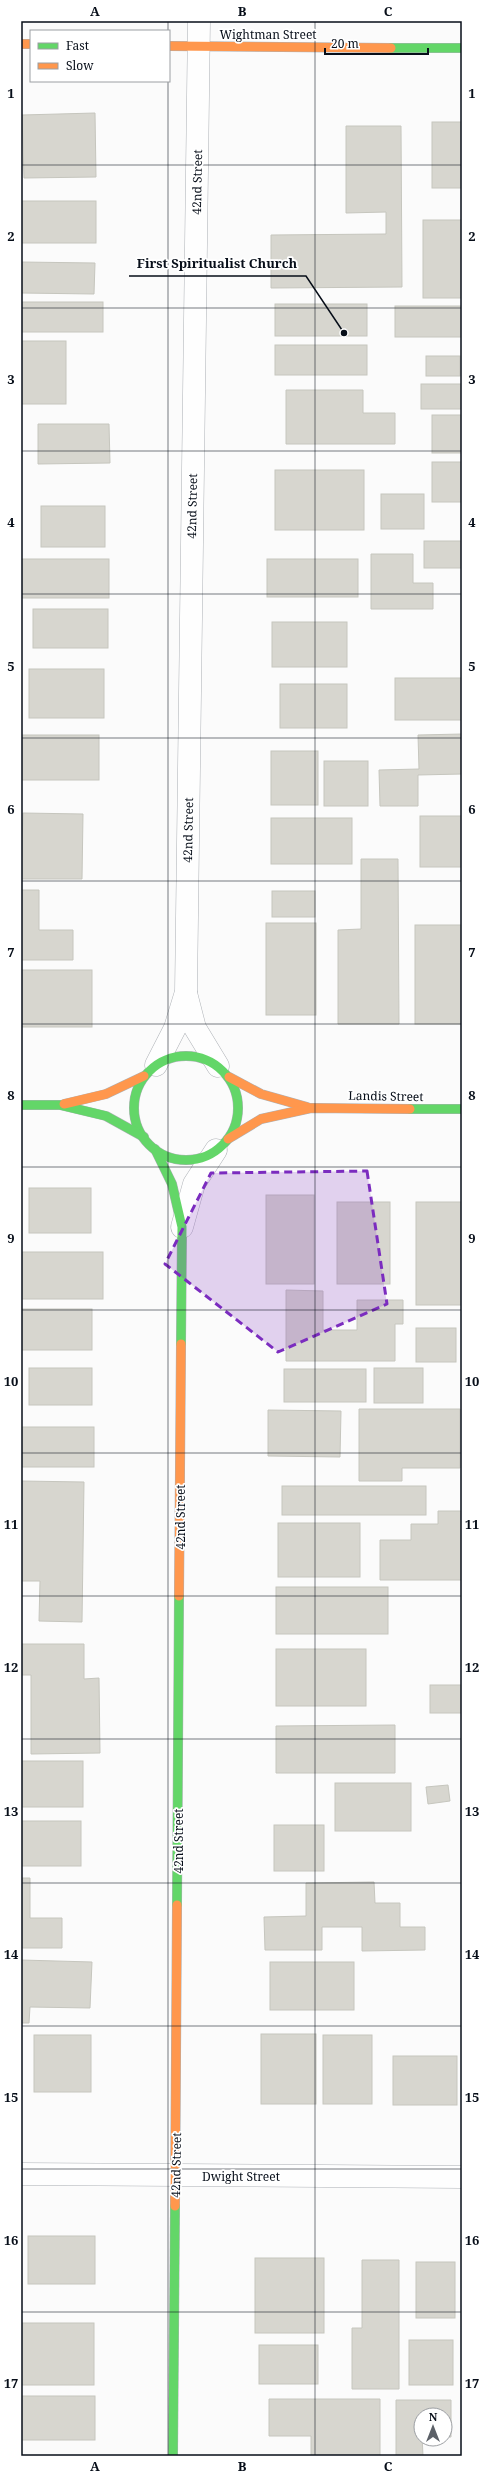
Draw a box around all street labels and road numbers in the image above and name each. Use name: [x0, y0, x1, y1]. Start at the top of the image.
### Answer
street label: Wightman Street: [219, 26, 317, 43]
street label: 42nd Street: [188, 149, 206, 215]
street label: 42nd Street: [183, 473, 201, 539]
street label: 42nd Street: [179, 797, 197, 863]
street label: Landis Street: [348, 1087, 424, 1105]
street label: 42nd Street: [172, 1484, 189, 1550]
street label: 42nd Street: [170, 1808, 187, 1874]
street label: 42nd Street: [167, 2132, 185, 2198]
street label: Dwight Street: [202, 2168, 280, 2185]

